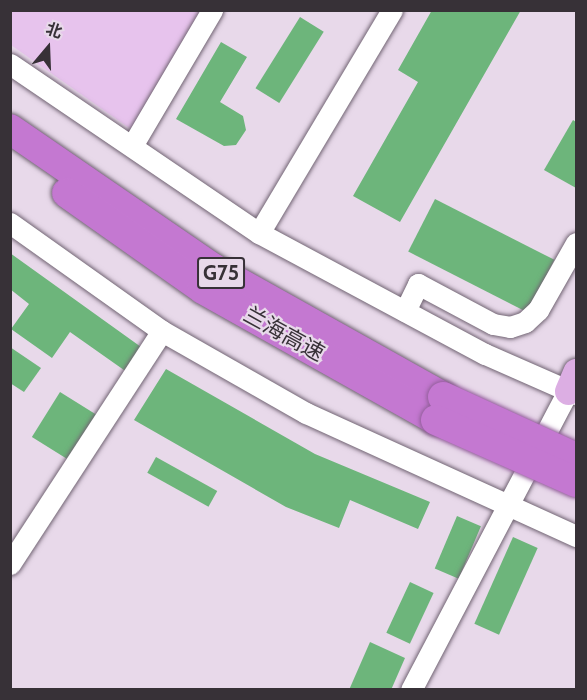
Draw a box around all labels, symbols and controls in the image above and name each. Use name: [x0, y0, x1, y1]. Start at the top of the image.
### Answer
north arrow: [18, 18, 78, 78]
text: 北: [43, 19, 65, 42]
road number: G75: [197, 255, 245, 291]
street label: 兰海高速: [239, 301, 329, 367]

